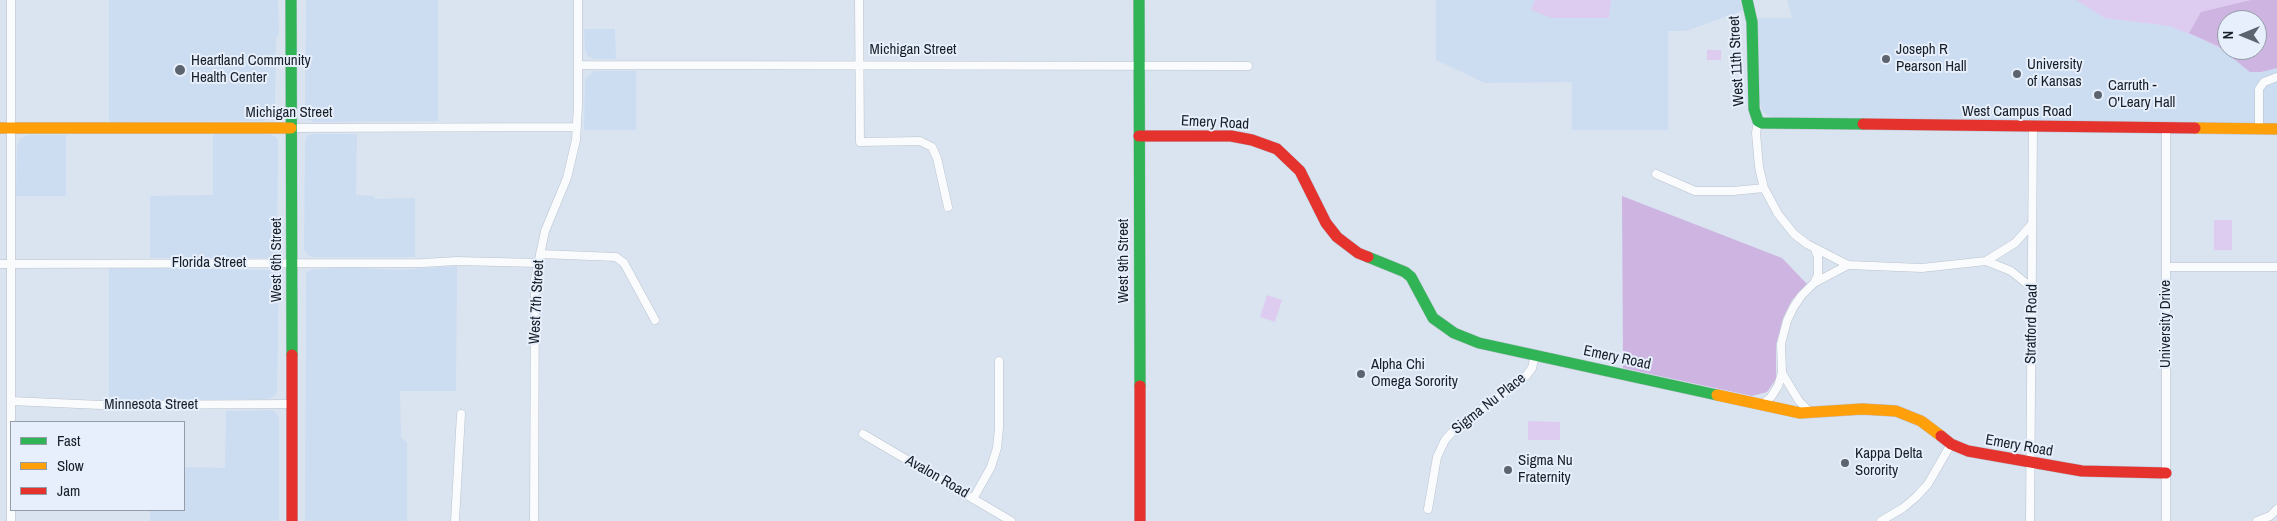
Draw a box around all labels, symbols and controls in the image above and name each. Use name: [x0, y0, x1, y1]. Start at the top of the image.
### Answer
north arrow: [2217, 10, 2267, 60]
street label: West 11th Street: [1726, 15, 1748, 107]
text: N: [2219, 31, 2237, 39]
street label: Michigan Street: [870, 41, 956, 59]
place label: Joseph R Pearson Hall: [1896, 41, 1966, 76]
place label: Heartland Community Health Center: [191, 52, 311, 87]
marker: Joseph R Pearson Hall: [1880, 53, 1892, 65]
place label: University of Kansas: [2027, 56, 2082, 91]
marker: Heartland Community Health Center: [173, 63, 187, 77]
marker: University of Kansas: [2011, 68, 2023, 80]
place label: Carruth - O'Leary Hall: [2108, 77, 2175, 112]
marker: Carruth - O'Leary Hall: [2092, 89, 2104, 101]
street label: West Campus Road: [1962, 103, 2072, 121]
street label: Michigan Street: [246, 104, 332, 122]
street label: Emery Road: [1180, 112, 1250, 134]
street label: West 6th Street: [268, 218, 286, 302]
street label: West 9th Street: [1115, 219, 1133, 303]
street label: Florida Street: [172, 254, 246, 272]
street label: West 7th Street: [526, 259, 548, 345]
street label: University Drive: [2157, 280, 2175, 368]
street label: Stratford Road: [2022, 284, 2042, 364]
street label: Emery Road: [1582, 342, 1652, 374]
place label: Alpha Chi Omega Sorority: [1371, 356, 1458, 391]
marker: Alpha Chi Omega Sorority: [1355, 368, 1367, 380]
street label: Sigma Nu Place: [1448, 370, 1530, 438]
street label: Minnesota Street: [104, 396, 198, 414]
legend: [10, 421, 185, 511]
text: Fast: [57, 430, 80, 451]
street label: Emery Road: [1984, 431, 2054, 461]
place label: Kappa Delta Sorority: [1855, 445, 1923, 480]
street label: Avalon Road: [902, 452, 972, 502]
place label: Sigma Nu Fraternity: [1518, 452, 1573, 487]
text: Slow: [57, 455, 84, 476]
marker: Kappa Delta Sorority: [1839, 457, 1851, 469]
marker: Sigma Nu Fraternity: [1502, 464, 1514, 476]
text: Jam: [57, 480, 80, 501]

